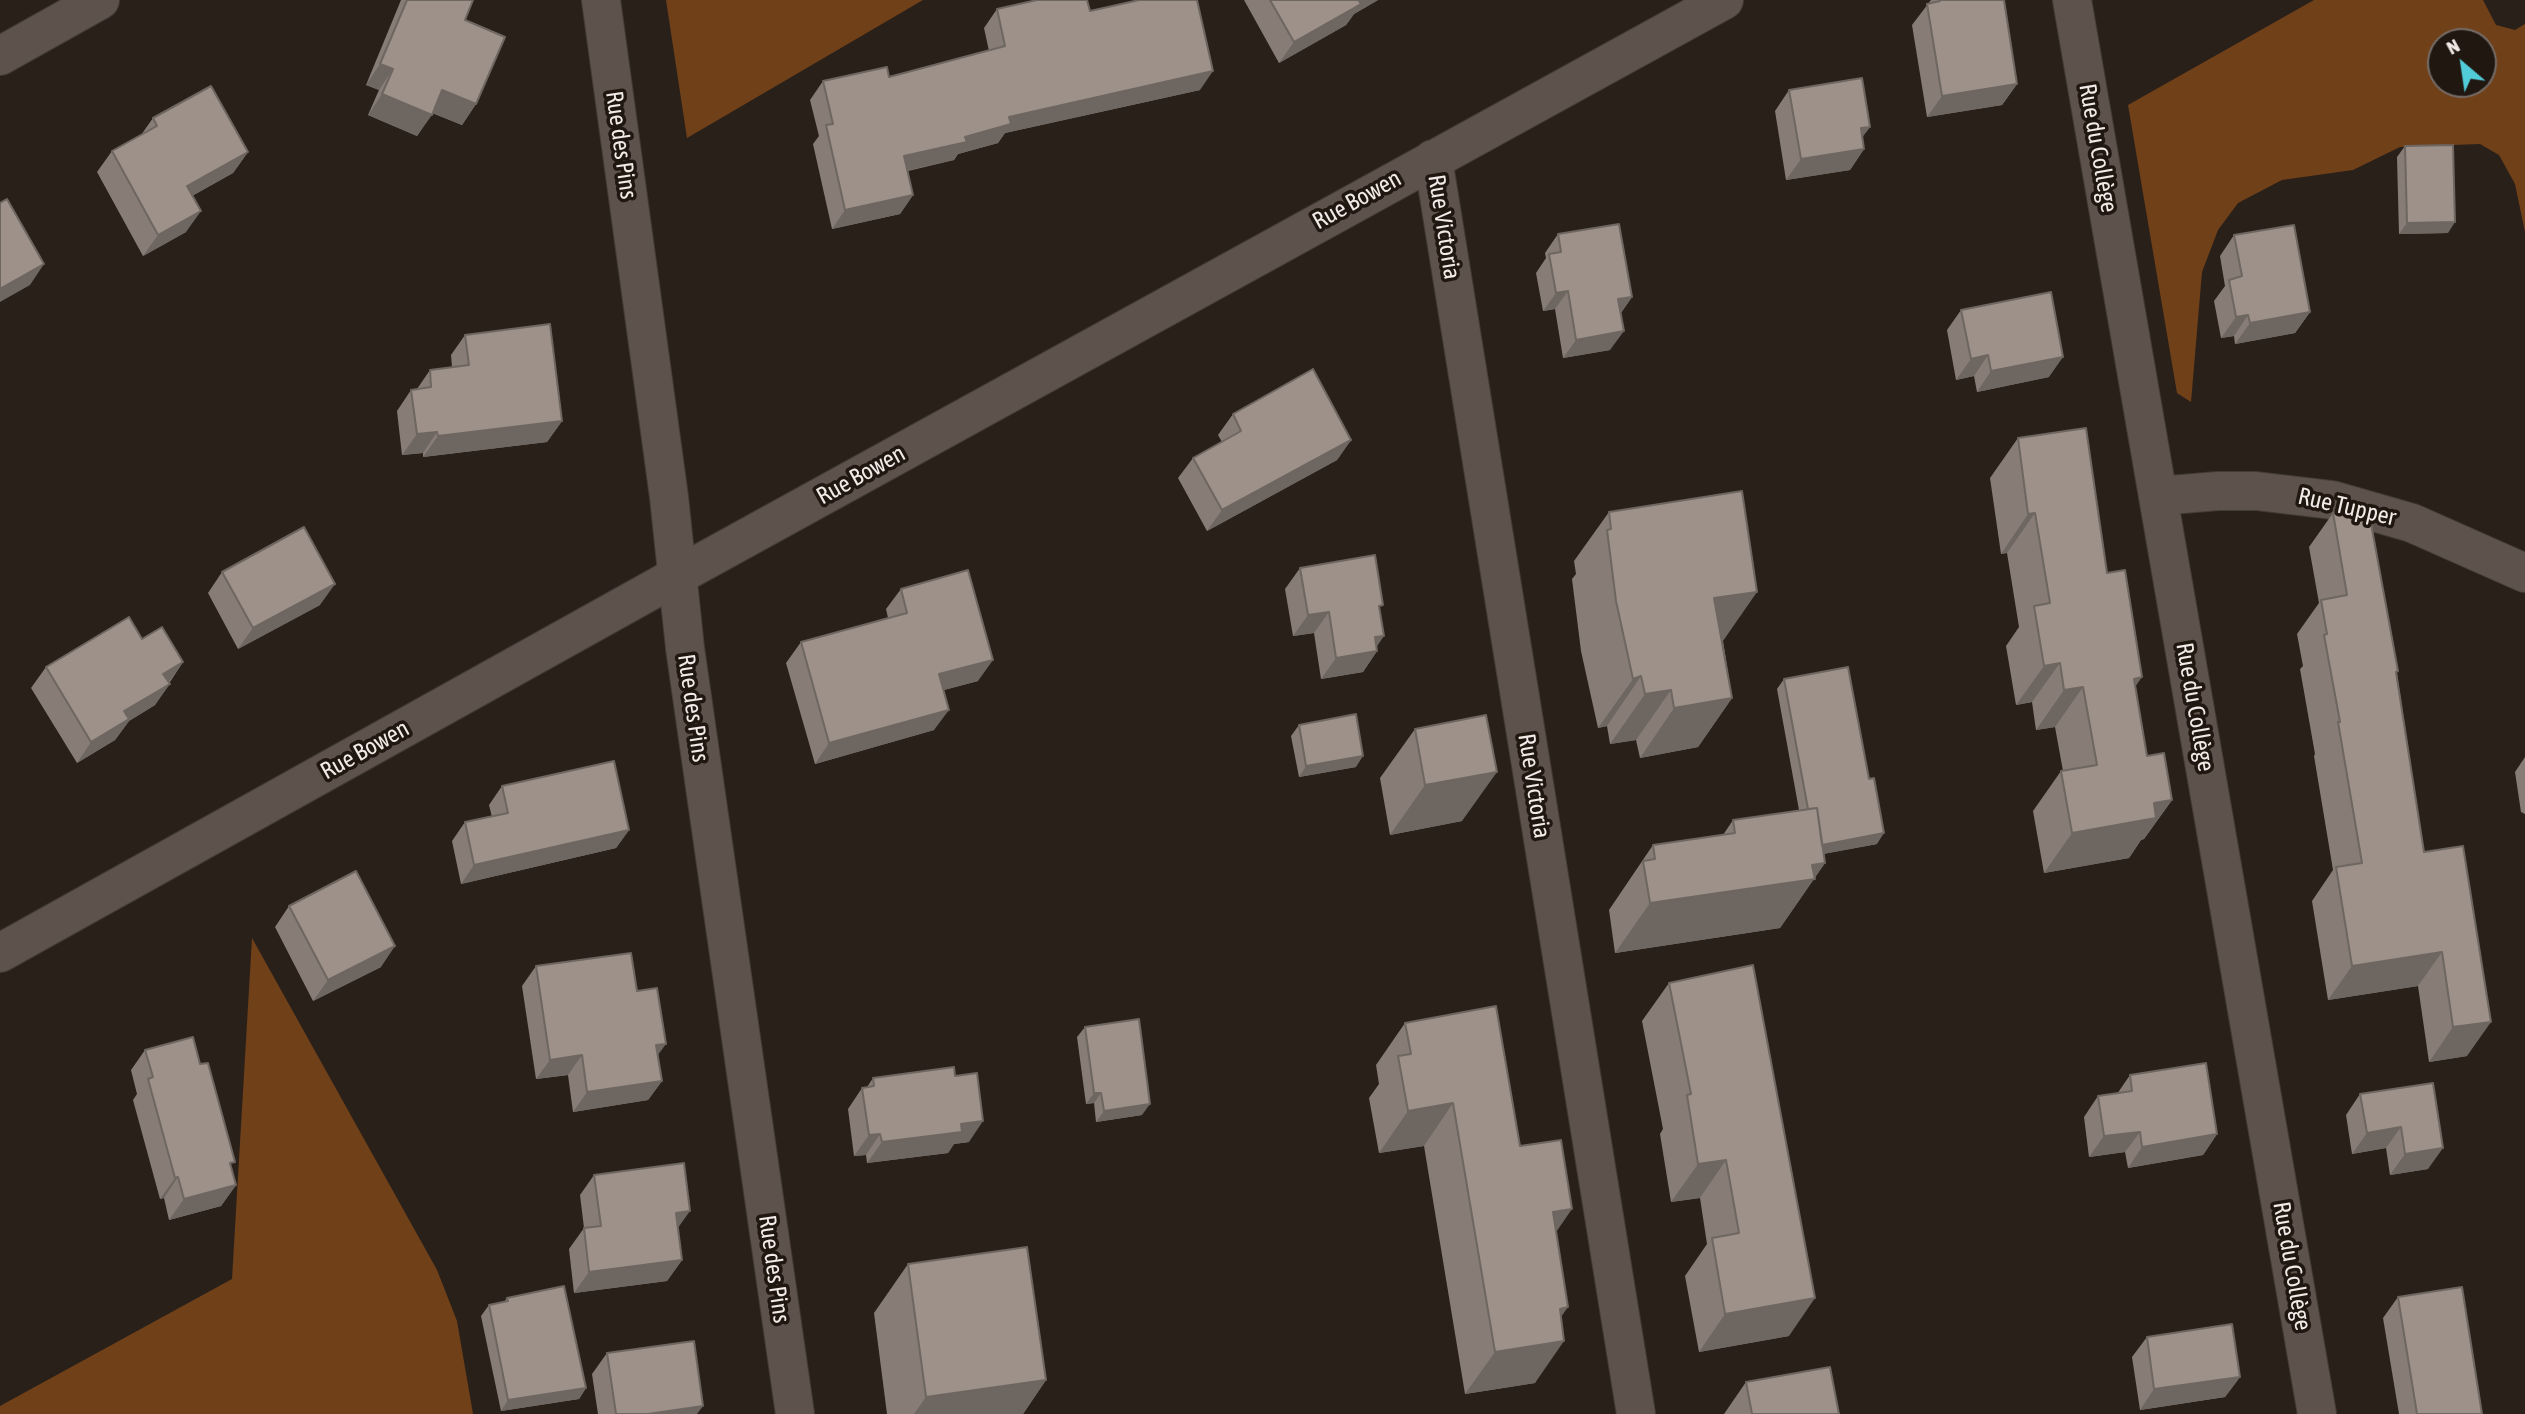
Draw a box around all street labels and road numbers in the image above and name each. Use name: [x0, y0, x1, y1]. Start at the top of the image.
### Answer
street label: Rue du Collège: [2073, 81, 2123, 215]
street label: Rue des Pins: [599, 89, 643, 201]
street label: Rue Bowen: [1308, 164, 1406, 236]
street label: Rue Victoria: [1422, 173, 1466, 281]
street label: Rue Bowen: [812, 439, 910, 511]
street label: Rue Tupper: [2295, 482, 2399, 532]
street label: Rue du Collège: [2170, 640, 2220, 774]
street label: Rue des Pins: [671, 652, 715, 764]
street label: Rue Bowen: [316, 714, 414, 786]
street label: Rue Victoria: [1512, 732, 1556, 840]
street label: Rue du Collège: [2267, 1199, 2317, 1333]
street label: Rue des Pins: [752, 1213, 796, 1325]

